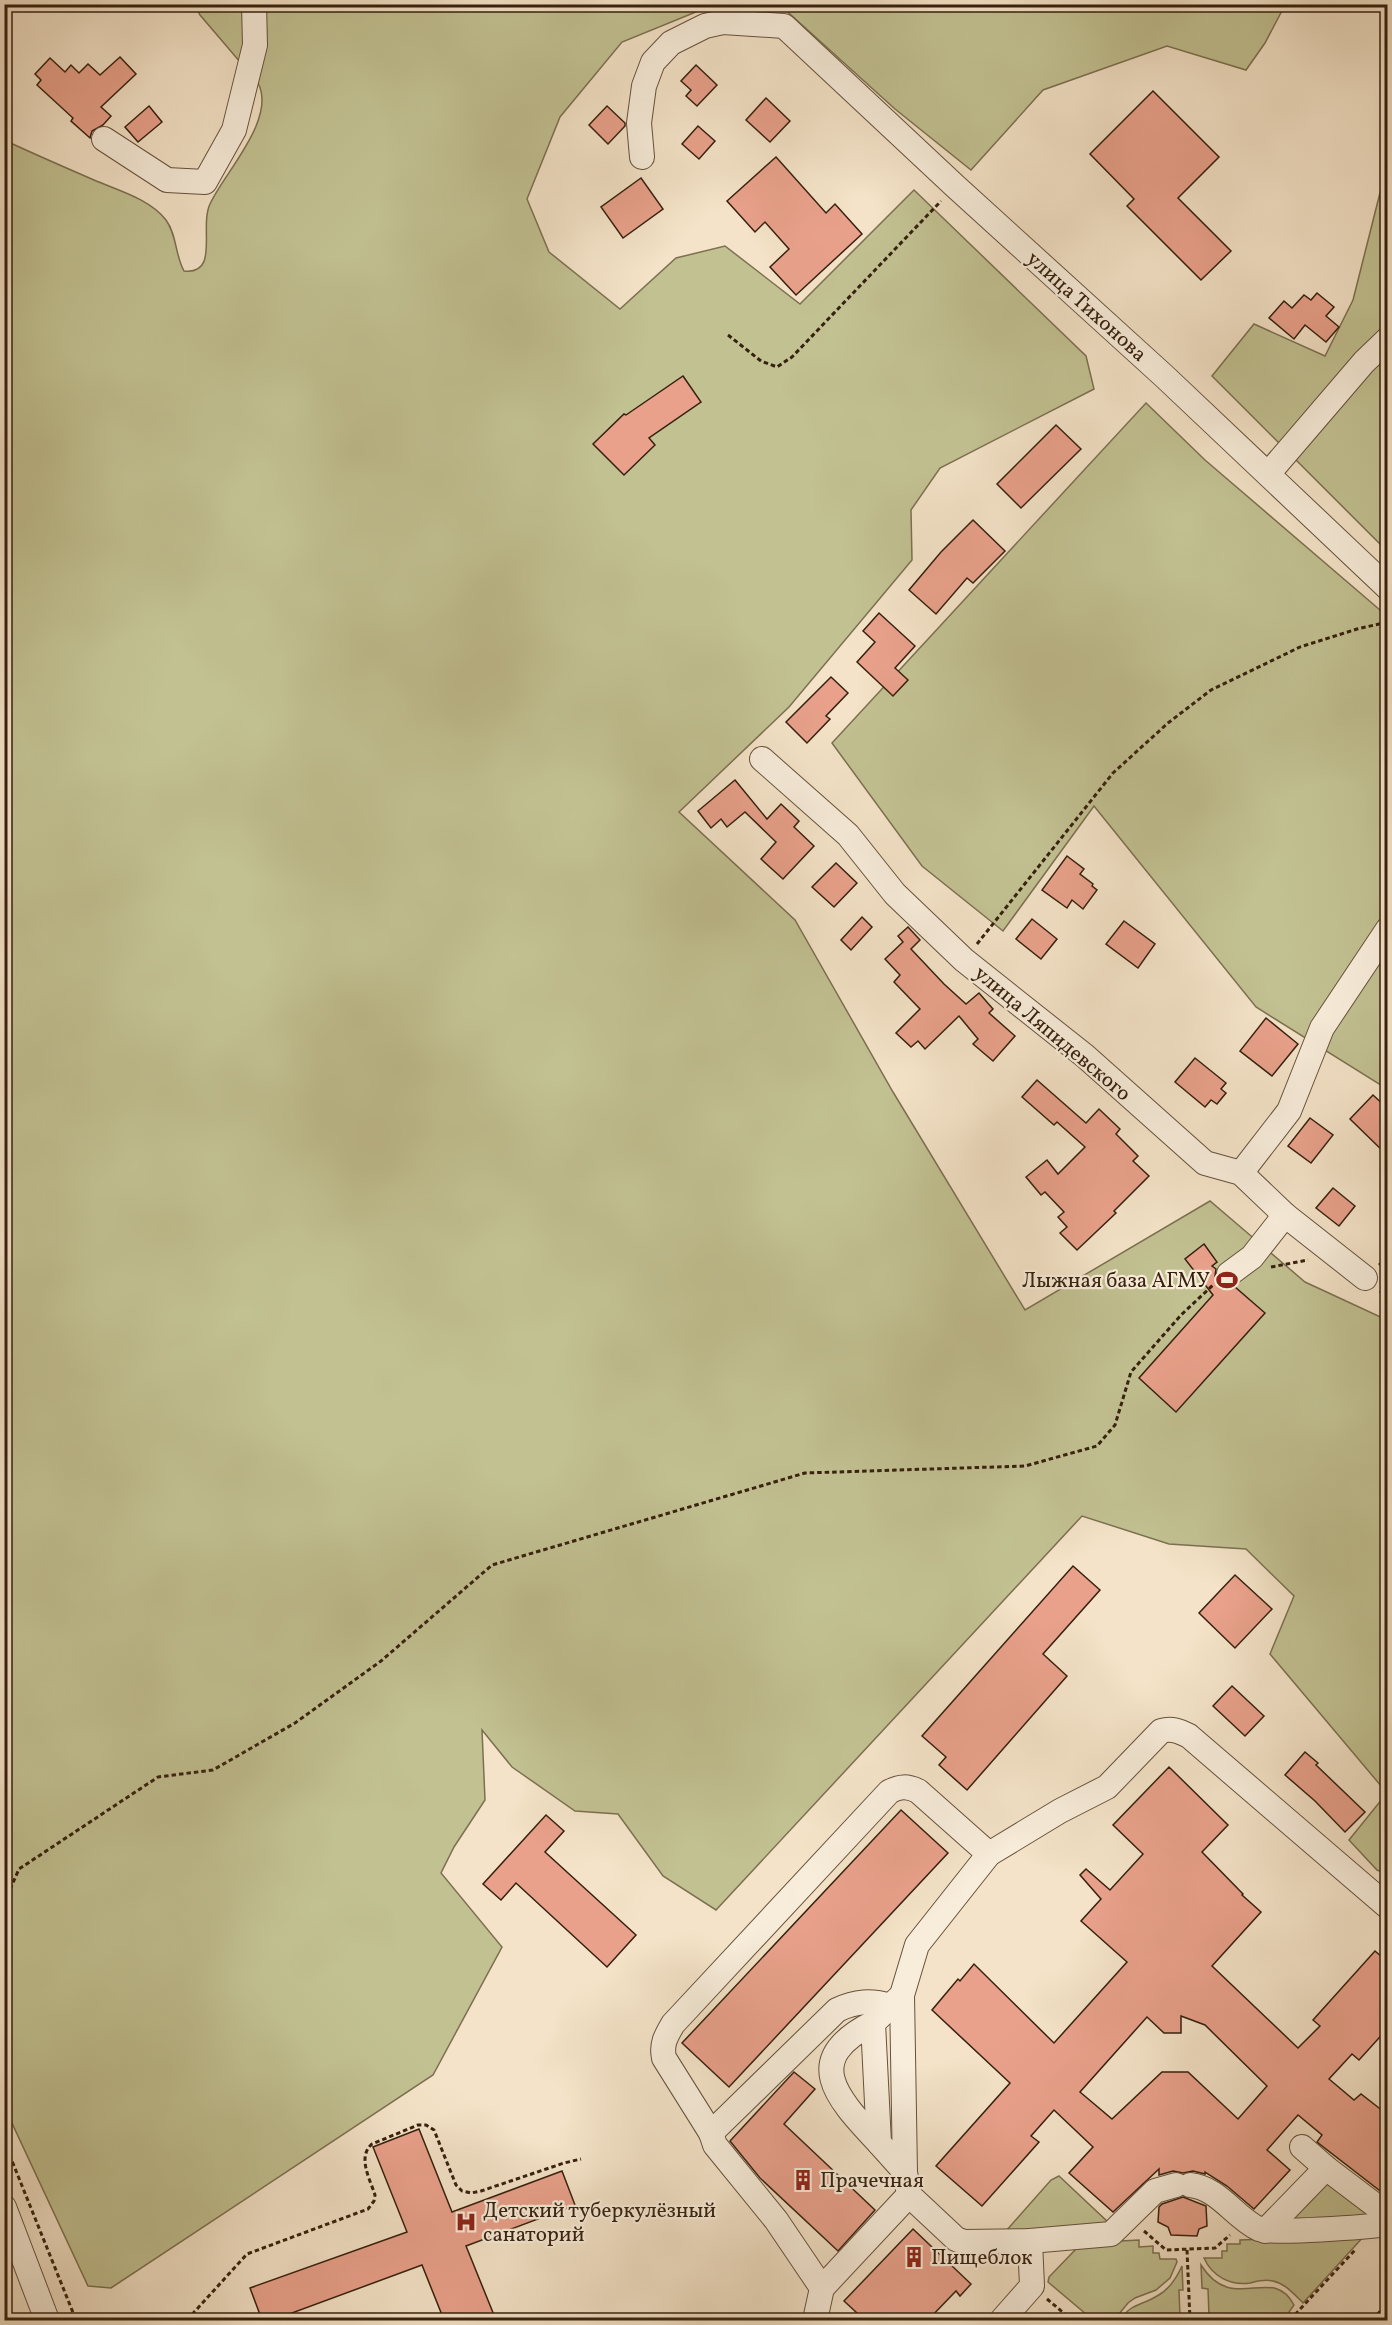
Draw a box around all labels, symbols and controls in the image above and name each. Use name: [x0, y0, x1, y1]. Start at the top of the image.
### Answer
street label: улица Тихонова: [1019, 245, 1153, 369]
street label: улица Ляпидевского: [967, 960, 1137, 1109]
place label: Лыжная база АГМУ: [1022, 1267, 1210, 1296]
sports icon: Лыжная база АГМУ: [1215, 1268, 1239, 1292]
place label: Прачечная: [820, 2167, 924, 2196]
building icon: Прачечная: [791, 2168, 815, 2192]
place label: Детский туберкулёзный санаторий: [483, 2197, 716, 2250]
hospital icon: Детский туберкулёзный санаторий: [454, 2210, 478, 2234]
place label: Пищеблок: [931, 2244, 1033, 2273]
building icon: Пищеблок: [902, 2245, 926, 2269]

